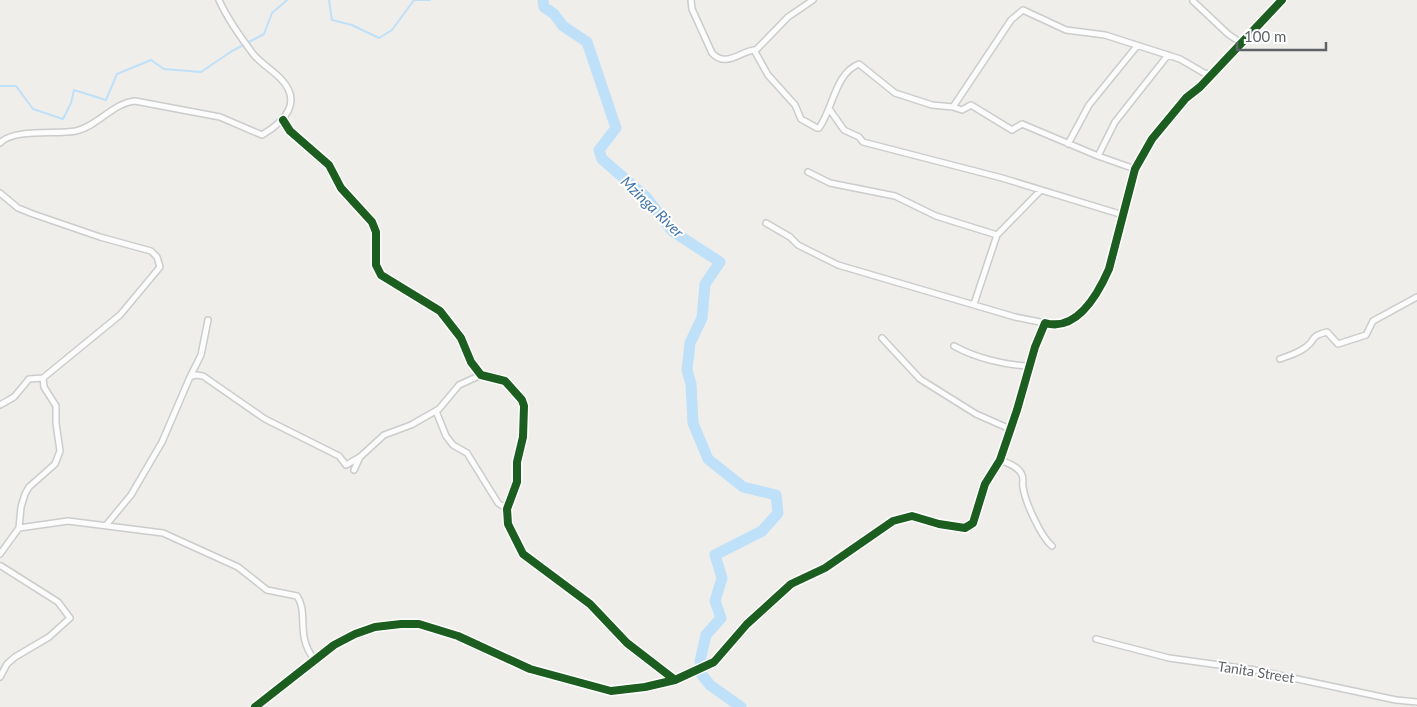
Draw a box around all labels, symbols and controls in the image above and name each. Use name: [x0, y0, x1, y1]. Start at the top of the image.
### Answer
scale bar: [1237, 20, 1326, 52]
text: 100 m: [1244, 27, 1286, 45]
water label: Mzinga River: [618, 172, 688, 241]
street label: Tanita Street: [1217, 657, 1296, 686]

